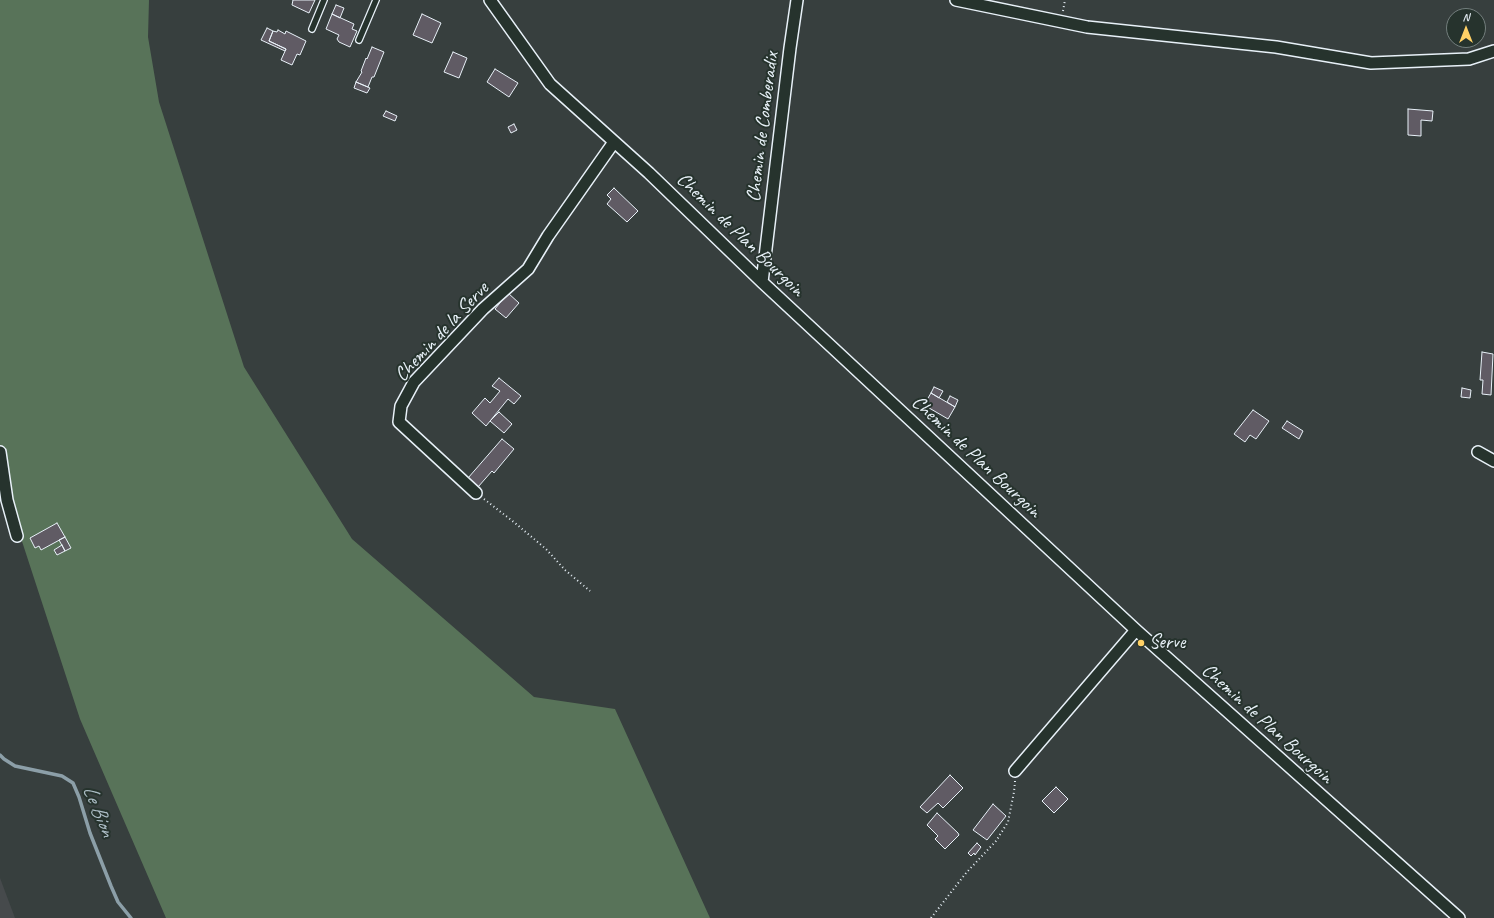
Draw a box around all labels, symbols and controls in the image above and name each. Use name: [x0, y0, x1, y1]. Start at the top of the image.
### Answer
north arrow: [1446, 8, 1486, 48]
text: N: [1463, 10, 1469, 24]
street label: Chemin de Comberadix: [742, 51, 784, 203]
street label: Chemin de Plan Bourgoin: [671, 168, 809, 302]
street label: Chemin de la Serve: [390, 277, 494, 387]
street label: Chemin de Plan Bourgoin: [906, 391, 1046, 523]
place label: Serve: [1149, 631, 1185, 655]
marker: Serve: [1136, 638, 1146, 648]
street label: Chemin de Plan Bourgoin: [1196, 659, 1338, 789]
water label: Le Bion: [76, 782, 120, 840]

